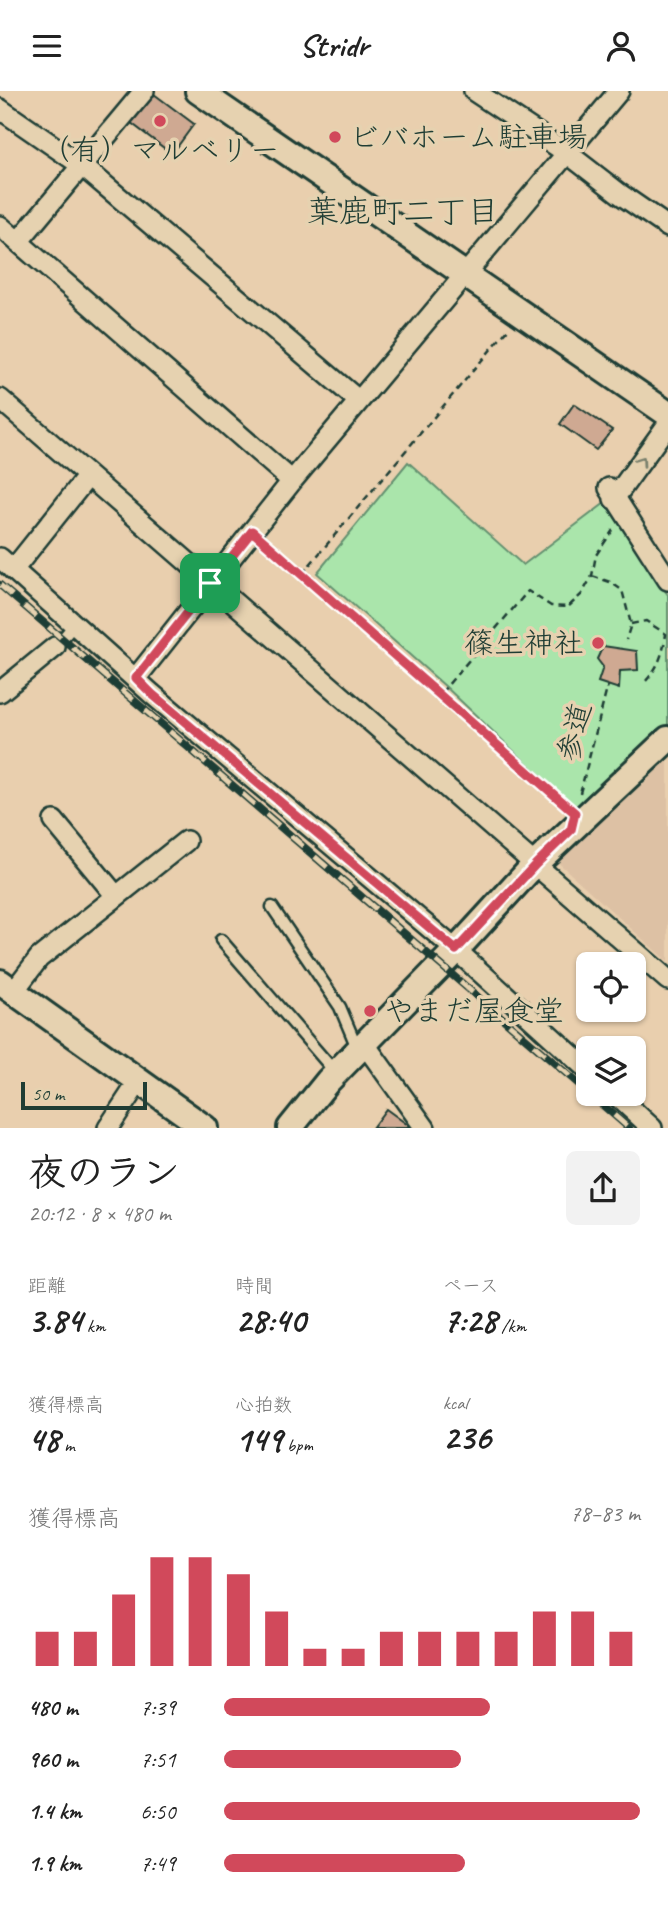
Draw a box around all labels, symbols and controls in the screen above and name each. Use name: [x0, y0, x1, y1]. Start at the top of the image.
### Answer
text: Stridr: [299, 25, 369, 66]
icon: menu: [28, 27, 66, 65]
icon: person: [602, 27, 640, 65]
marker: （有）マルベリー: [152, 113, 168, 129]
place label: ビバホーム駐車場: [349, 118, 588, 156]
marker: ビバホーム駐車場: [327, 129, 343, 145]
place label: （有）マルベリー: [40, 131, 280, 169]
district label: 葉鹿町二丁目: [307, 191, 499, 232]
one-way arrow: [633, 456, 645, 469]
pin: [180, 553, 240, 613]
icon: arrive: [191, 564, 229, 602]
place label: 篠生神社: [464, 624, 584, 662]
marker: 篠生神社: [590, 635, 606, 651]
street label: 参道: [548, 698, 600, 766]
map controls: [576, 952, 646, 1106]
button: locate: [576, 952, 646, 1022]
place label: やまだ屋食堂: [384, 992, 564, 1030]
marker: やまだ屋食堂: [362, 1003, 378, 1019]
button: layers: [576, 1036, 646, 1106]
scale bar: [21, 1079, 147, 1111]
text: 50 m: [32, 1082, 64, 1106]
text: 夜のラン: [28, 1149, 180, 1196]
button: share: [566, 1151, 640, 1225]
text: 20:12 · 8 × 480 m: [28, 1199, 171, 1228]
text: 距離: [28, 1274, 66, 1298]
text: 時間: [235, 1274, 273, 1298]
text: ペース: [443, 1274, 499, 1298]
text: 3.84: [28, 1298, 82, 1343]
text: 28:40: [235, 1298, 305, 1343]
text: 7:28: [443, 1298, 497, 1343]
text: km: [82, 1314, 105, 1338]
text: /km: [497, 1314, 526, 1338]
text: kcal: [443, 1391, 468, 1415]
text: 獲得標高: [28, 1393, 104, 1417]
text: 心拍数: [235, 1393, 292, 1417]
text: 236: [443, 1415, 491, 1460]
text: 48: [28, 1417, 60, 1462]
text: 149: [235, 1417, 282, 1462]
text: m: [60, 1433, 75, 1457]
text: bpm: [282, 1433, 313, 1457]
text: 78–83 m: [570, 1499, 640, 1528]
text: 獲得標高: [28, 1504, 120, 1533]
text: 480 m: [28, 1693, 78, 1722]
text: 7:39: [140, 1693, 176, 1722]
text: 960 m: [28, 1745, 78, 1774]
text: 7:51: [140, 1745, 176, 1774]
text: 1.4 km: [28, 1797, 82, 1826]
text: 6:50: [140, 1797, 176, 1826]
text: 1.9 km: [28, 1849, 81, 1878]
text: 7:49: [140, 1849, 176, 1878]

